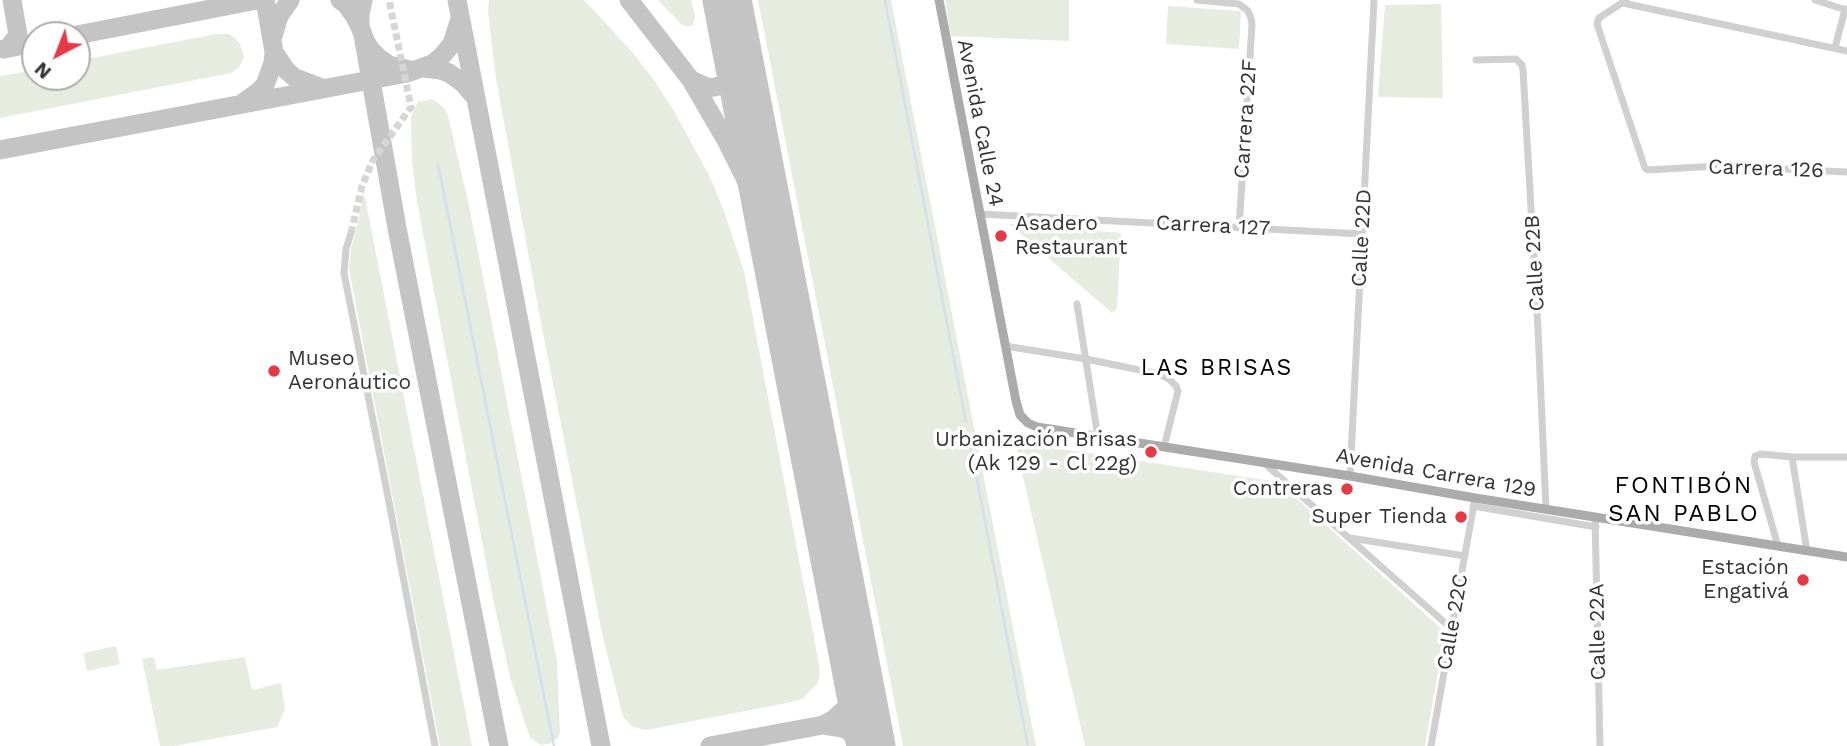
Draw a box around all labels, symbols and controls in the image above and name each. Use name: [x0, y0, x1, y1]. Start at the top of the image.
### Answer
north arrow: [21, 21, 91, 91]
street label: Avenida Calle 24: [951, 37, 1009, 209]
text: N: [30, 57, 56, 84]
street label: Carrera 22F: [1229, 58, 1263, 180]
street label: Carrera 126: [1708, 154, 1824, 184]
street label: Calle 22D: [1347, 188, 1377, 288]
street label: Carrera 127: [1155, 210, 1271, 242]
place label: Asadero Restaurant: [1015, 211, 1127, 261]
street label: Calle 22B: [1520, 214, 1550, 312]
marker: Asadero Restaurant: [993, 228, 1009, 244]
place label: Museo Aeronáutico: [288, 346, 411, 396]
district label: LAS BRISAS: [1142, 354, 1292, 382]
marker: Museo Aeronáutico: [266, 363, 282, 379]
place label: Urbanización Brisas (Ak 129 - Cl 22g): [935, 427, 1137, 477]
street label: Avenida Carrera 129: [1334, 443, 1538, 503]
marker: Urbanización Brisas (Ak 129 - Cl 22g): [1143, 444, 1159, 460]
district label: FONTIBÓN SAN PABLO: [1609, 472, 1759, 528]
place label: Contreras: [1233, 476, 1333, 502]
marker: Contreras: [1339, 481, 1355, 497]
place label: Super Tienda: [1312, 504, 1447, 530]
marker: Super Tienda: [1453, 509, 1469, 525]
place label: Estación Engativá: [1701, 555, 1789, 605]
street label: Calle 22C: [1432, 572, 1474, 672]
marker: Estación Engativá: [1795, 572, 1811, 588]
street label: Calle 22A: [1585, 583, 1611, 681]

